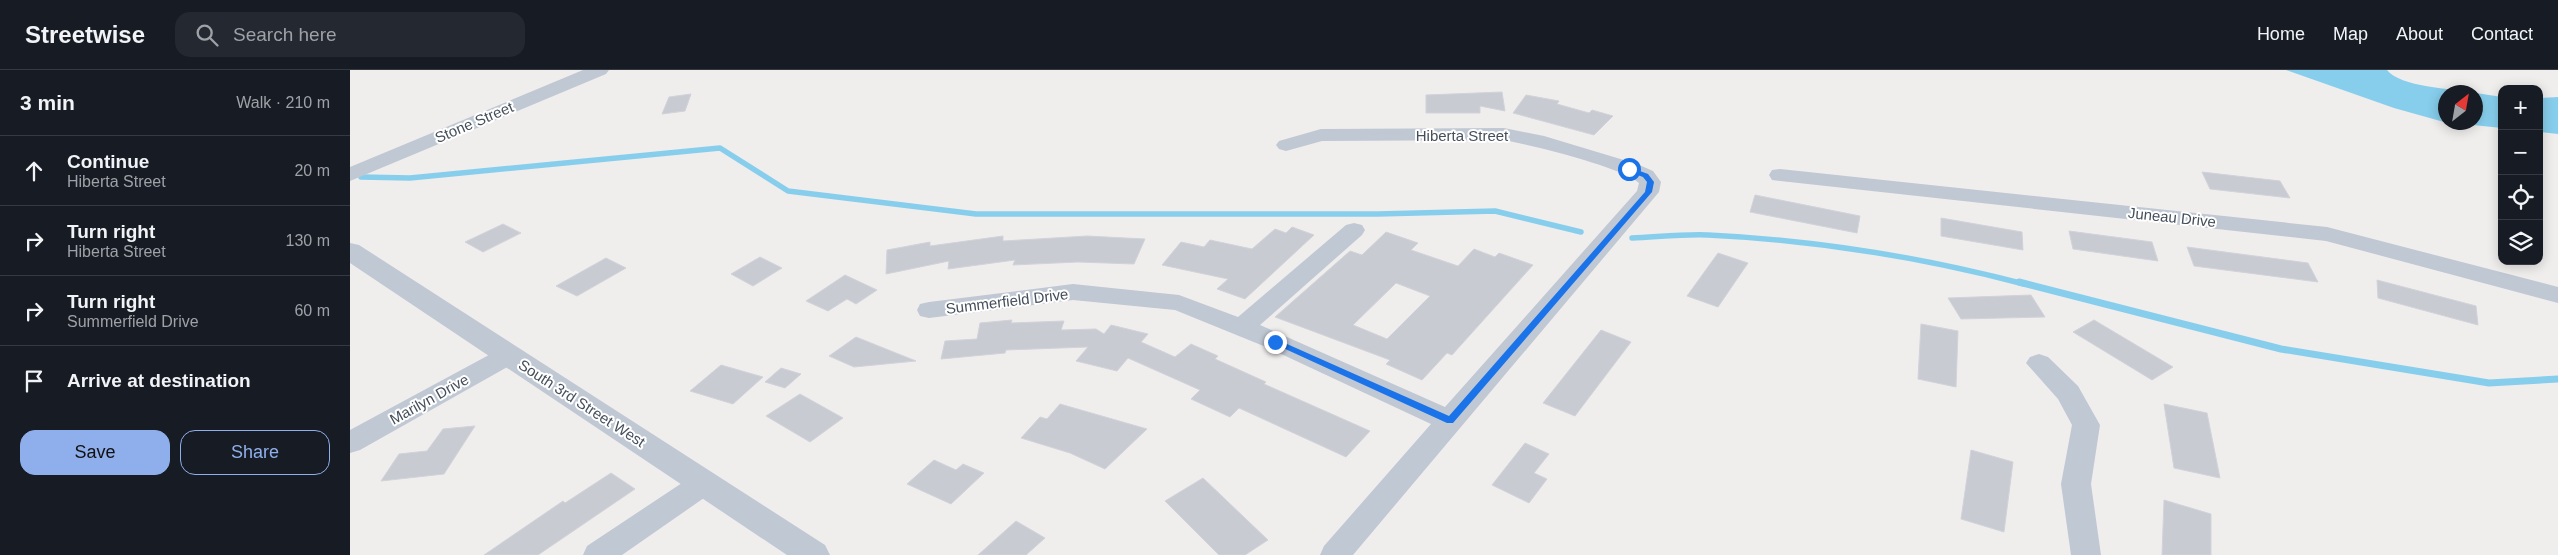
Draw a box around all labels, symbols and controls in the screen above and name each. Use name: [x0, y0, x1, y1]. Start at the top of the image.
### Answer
search box: [175, 12, 525, 57]
text: Streetwise: [25, 21, 145, 48]
icon: search: [193, 21, 221, 49]
text: Search here: [233, 24, 337, 45]
text: Home: [2257, 24, 2305, 44]
text: Map: [2333, 24, 2368, 44]
text: About: [2396, 24, 2443, 44]
text: Contact: [2471, 24, 2533, 44]
north arrow: [2438, 85, 2483, 130]
map controls: [2498, 85, 2543, 265]
button: +: [2498, 85, 2543, 130]
text: 3 min: [20, 91, 75, 114]
text: Walk · 210 m: [236, 94, 330, 111]
street label: Stone Street: [432, 98, 516, 146]
street label: Hiberta Street: [1416, 127, 1509, 144]
button: −: [2498, 130, 2543, 175]
text: Continue: [67, 151, 149, 172]
icon: ahead: [20, 157, 48, 185]
route start: [1618, 158, 1641, 181]
text: 20 m: [294, 162, 330, 179]
text: Hiberta Street: [67, 173, 166, 190]
button: locate: [2498, 175, 2543, 220]
street label: Juneau Drive: [2127, 204, 2217, 230]
button: layers: [2498, 220, 2543, 265]
text: Turn right: [67, 221, 155, 242]
icon: right: [20, 227, 48, 255]
text: 130 m: [286, 232, 330, 249]
text: Hiberta Street: [67, 243, 166, 260]
street label: Summerfield Drive: [945, 285, 1069, 317]
text: Turn right: [67, 291, 155, 312]
icon: right: [20, 297, 48, 325]
text: 60 m: [294, 302, 330, 319]
text: Summerfield Drive: [67, 313, 199, 330]
route end: [1264, 331, 1287, 354]
street label: South 3rd Street West: [516, 356, 649, 451]
icon: arrive: [20, 367, 48, 395]
text: Arrive at destination: [67, 370, 251, 391]
street label: Marilyn Drive: [387, 370, 471, 428]
button: Save: [20, 430, 170, 475]
button: Share: [180, 430, 330, 475]

